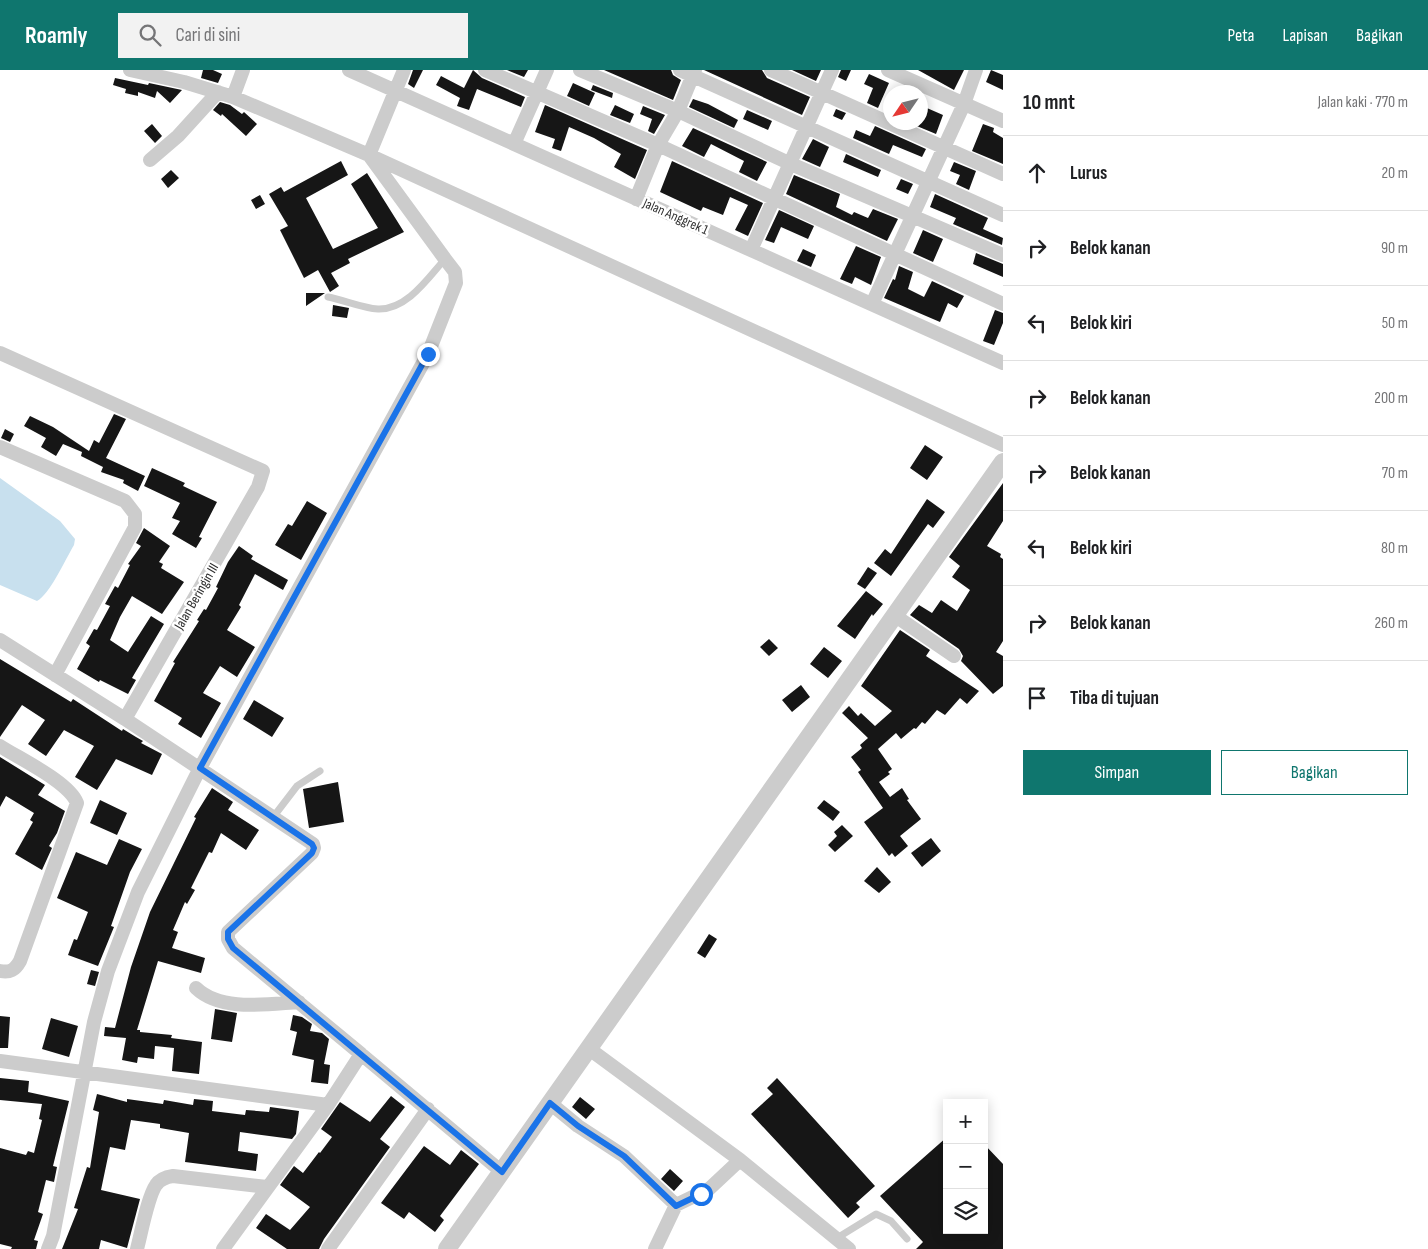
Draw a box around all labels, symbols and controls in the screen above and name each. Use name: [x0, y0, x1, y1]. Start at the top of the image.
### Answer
search box: [118, 13, 468, 58]
text: Roamly: [25, 21, 88, 50]
icon: search: [136, 21, 164, 49]
text: Cari di sini: [176, 24, 240, 47]
text: Peta: [1227, 25, 1255, 46]
text: Lapisan: [1283, 25, 1328, 46]
text: Bagikan: [1356, 25, 1403, 46]
north arrow: [883, 85, 928, 130]
text: 10 mnt: [1023, 90, 1075, 115]
text: Jalan kaki · 770 m: [1318, 93, 1408, 112]
icon: ahead: [1023, 159, 1051, 187]
text: Lurus: [1070, 162, 1107, 185]
text: 20 m: [1381, 164, 1408, 183]
street label: Jalan Anggrek 1: [640, 194, 711, 238]
icon: right: [1023, 234, 1051, 262]
text: Belok kanan: [1070, 237, 1151, 260]
text: 90 m: [1381, 239, 1408, 258]
icon: left: [1023, 309, 1051, 337]
text: Belok kiri: [1070, 312, 1132, 335]
text: 50 m: [1382, 314, 1408, 333]
route end: [417, 343, 440, 366]
icon: right: [1023, 384, 1051, 412]
text: Belok kanan: [1070, 387, 1151, 410]
text: 200 m: [1374, 389, 1408, 408]
icon: right: [1023, 459, 1051, 487]
text: Belok kanan: [1070, 462, 1151, 485]
text: 70 m: [1382, 464, 1408, 483]
icon: left: [1023, 534, 1051, 562]
text: Belok kiri: [1070, 537, 1132, 560]
text: 80 m: [1381, 539, 1408, 558]
street label: Jalan Beringin III: [170, 560, 222, 633]
icon: right: [1023, 609, 1051, 637]
text: Belok kanan: [1070, 612, 1151, 635]
text: 260 m: [1374, 614, 1408, 633]
icon: arrive: [1023, 684, 1051, 712]
text: Tiba di tujuan: [1070, 687, 1159, 710]
button: Simpan: [1023, 750, 1211, 795]
button: Bagikan: [1221, 750, 1408, 795]
map controls: [943, 1099, 988, 1234]
button: +: [943, 1099, 988, 1144]
button: −: [943, 1144, 988, 1189]
route start: [690, 1183, 713, 1206]
button: layers: [943, 1189, 988, 1234]

